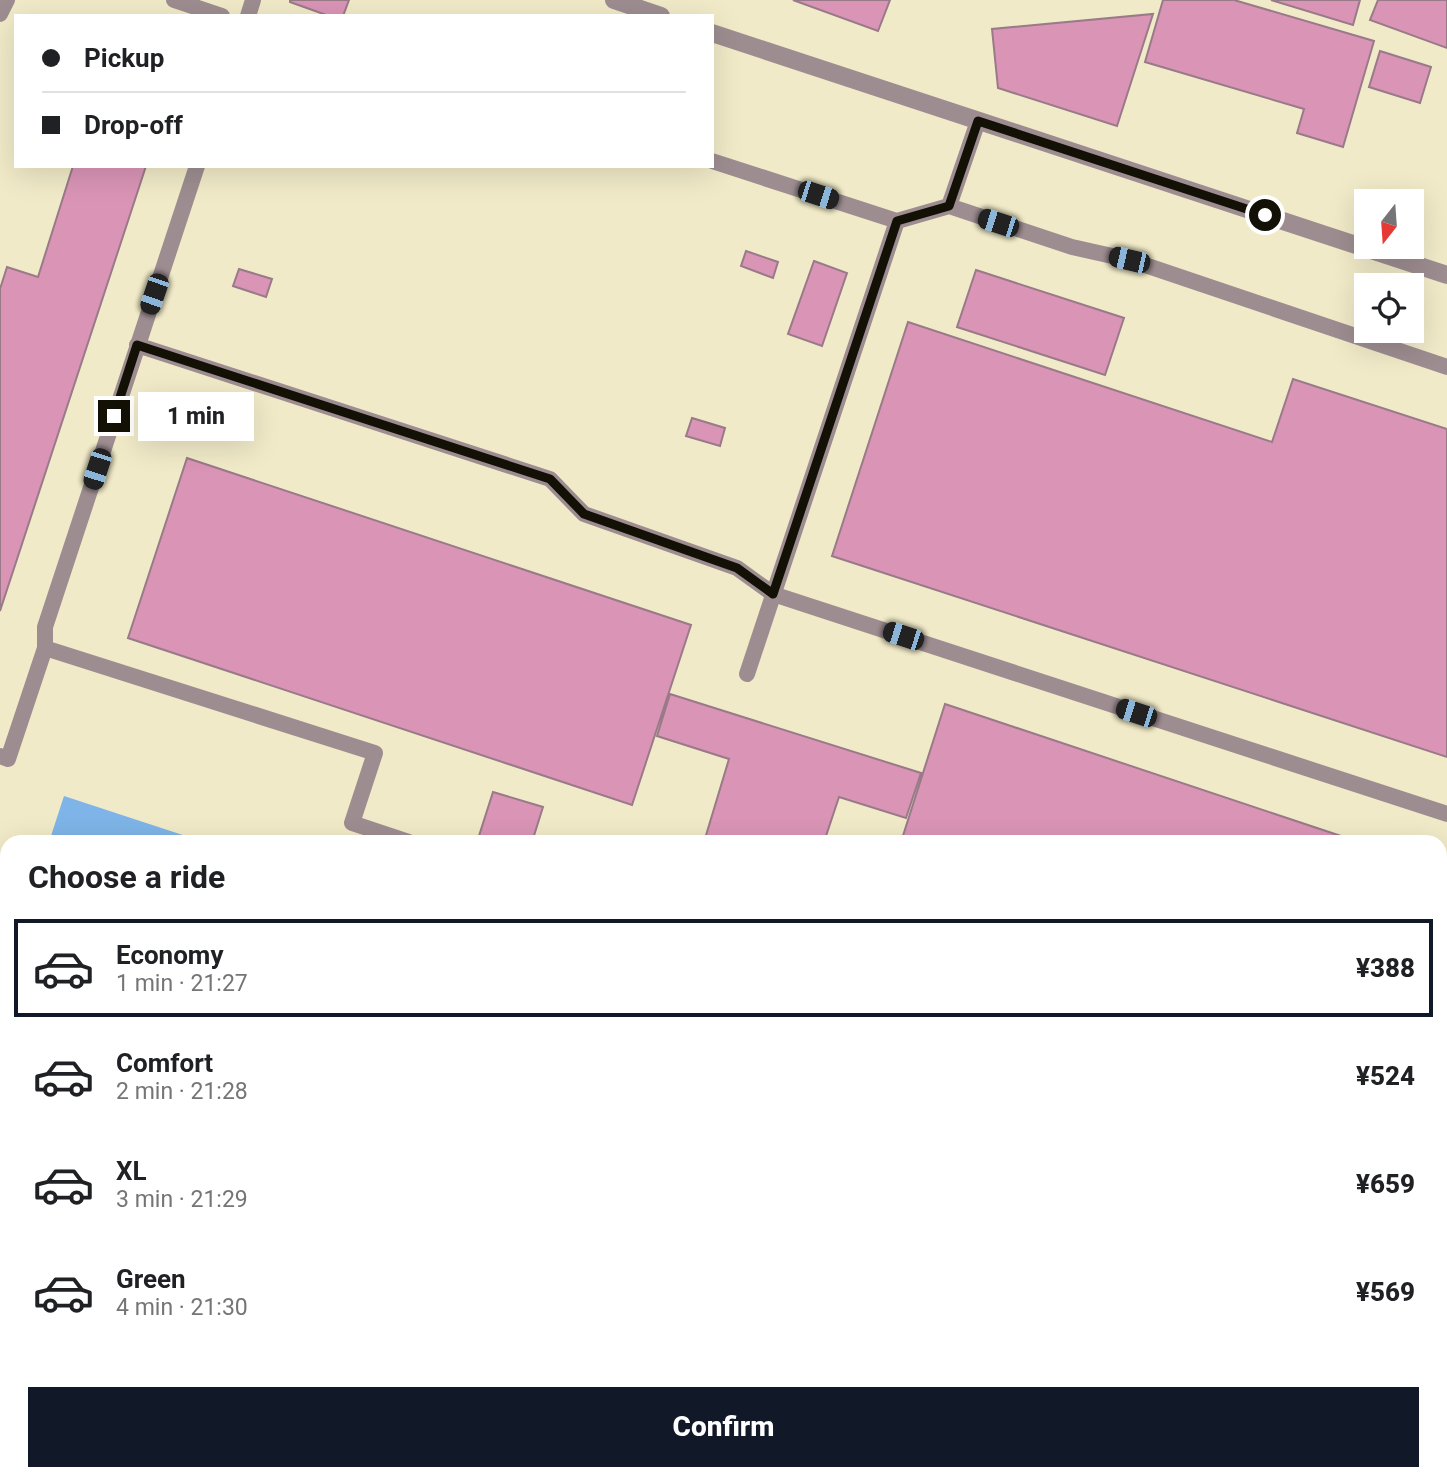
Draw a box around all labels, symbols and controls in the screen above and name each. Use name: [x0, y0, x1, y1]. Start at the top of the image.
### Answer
text: Pickup: [84, 43, 164, 73]
text: Drop-off: [84, 110, 183, 140]
car: [795, 179, 842, 211]
north arrow: [1354, 189, 1424, 259]
map controls: [1354, 189, 1424, 343]
route start: [1249, 199, 1281, 231]
car: [975, 207, 1022, 239]
car: [1107, 245, 1152, 275]
car: [138, 271, 171, 317]
button: locate: [1354, 273, 1424, 343]
callout: 1 min: [138, 392, 254, 440]
route end: [98, 400, 130, 432]
text: 1 min: [167, 403, 225, 430]
car: [81, 446, 114, 492]
car: [880, 620, 927, 652]
car: [1113, 697, 1160, 729]
text: Choose a ride: [28, 858, 225, 896]
icon: car: [32, 937, 95, 1000]
text: Economy: [116, 940, 223, 970]
text: ¥388: [1356, 953, 1415, 983]
text: 1 min · 21:27: [116, 970, 248, 997]
icon: car: [32, 1045, 95, 1108]
text: Comfort: [116, 1048, 213, 1078]
text: ¥524: [1356, 1061, 1415, 1091]
text: 2 min · 21:28: [116, 1078, 248, 1105]
icon: car: [32, 1153, 95, 1216]
text: XL: [116, 1156, 147, 1186]
text: ¥659: [1356, 1169, 1415, 1199]
text: 3 min · 21:29: [116, 1186, 248, 1213]
icon: car: [32, 1261, 95, 1324]
text: Green: [116, 1264, 186, 1294]
text: ¥569: [1356, 1277, 1415, 1307]
text: 4 min · 21:30: [116, 1294, 248, 1321]
button: Confirm: [28, 1387, 1419, 1467]

